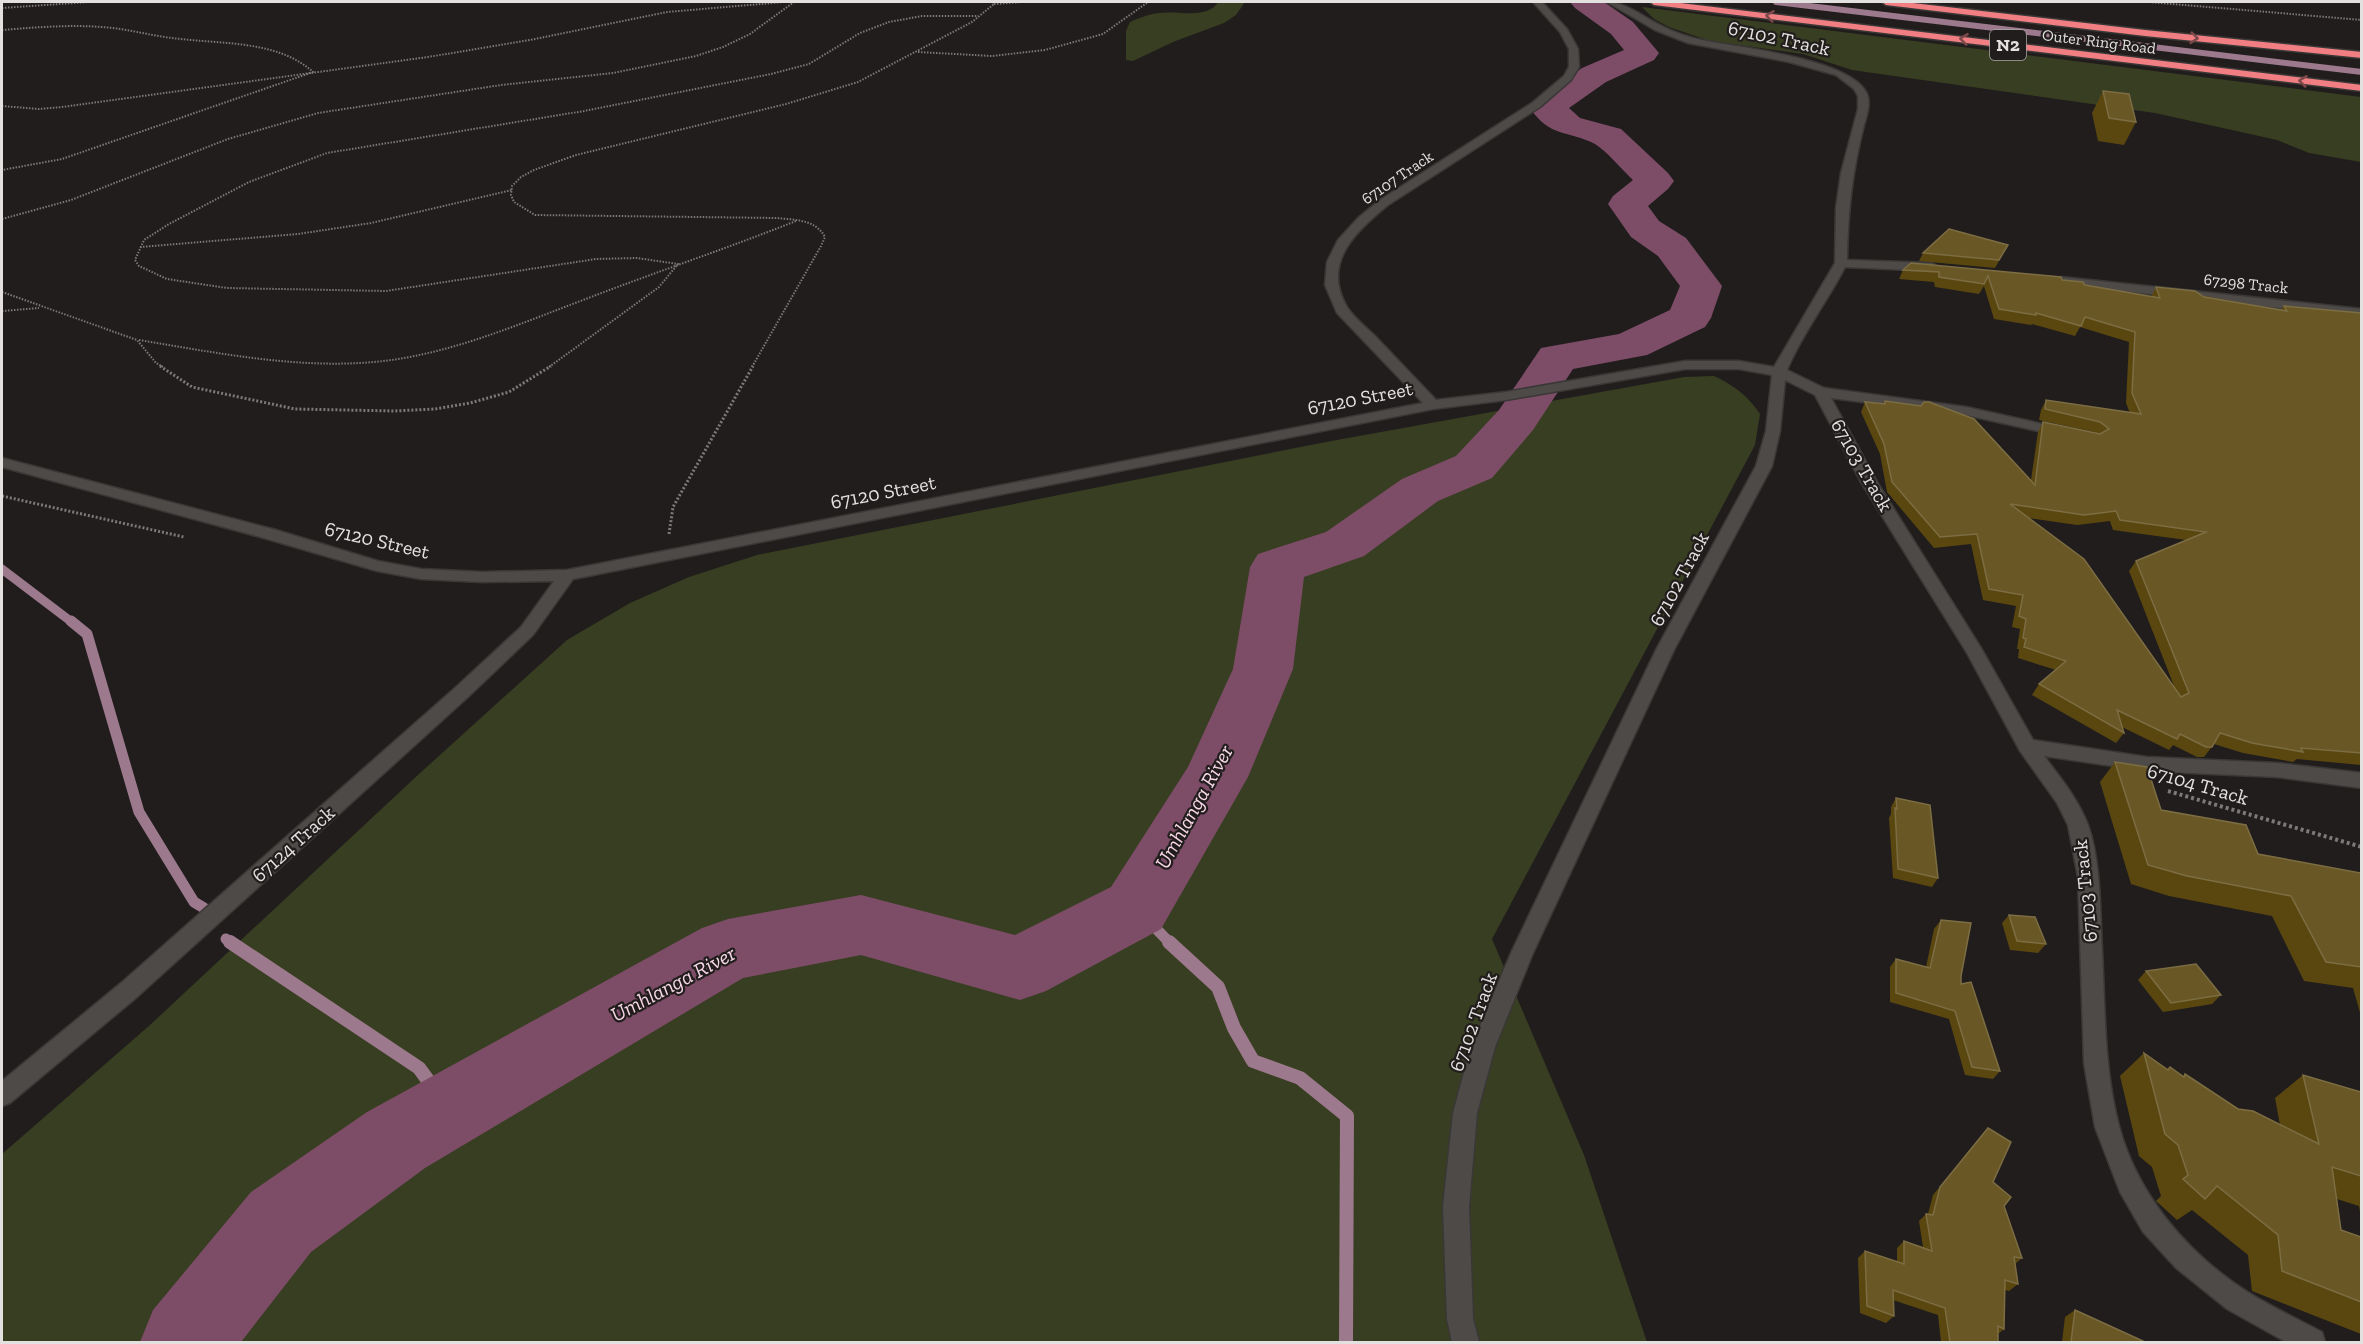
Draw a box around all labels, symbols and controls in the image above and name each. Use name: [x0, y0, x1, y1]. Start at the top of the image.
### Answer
one-way arrow: [1766, 10, 1775, 22]
street label: 67102 Track: [1726, 15, 1833, 61]
street label: Outer Ring Road: [2041, 25, 2157, 58]
road number: N2: [1990, 30, 2026, 60]
one-way arrow: [2190, 31, 2199, 44]
one-way arrow: [1959, 34, 1969, 46]
one-way arrow: [2299, 75, 2308, 87]
street label: 67107 Track: [1358, 146, 1437, 208]
street label: 67298 Track: [2203, 270, 2290, 297]
street label: 67120 Street: [1305, 376, 1415, 420]
street label: 67103 Track: [1826, 414, 1898, 516]
street label: 67120 Street: [828, 470, 938, 514]
street label: 67120 Street: [322, 516, 432, 564]
street label: 67102 Track: [1644, 527, 1714, 630]
water label: Umhlanga River: [1149, 740, 1238, 873]
street label: 67104 Track: [2145, 758, 2252, 810]
street label: 67124 Track: [247, 800, 340, 887]
street label: 67103 Track: [2068, 838, 2102, 943]
water label: Umhlanga River: [606, 940, 740, 1027]
street label: 67102 Track: [1444, 969, 1502, 1075]

